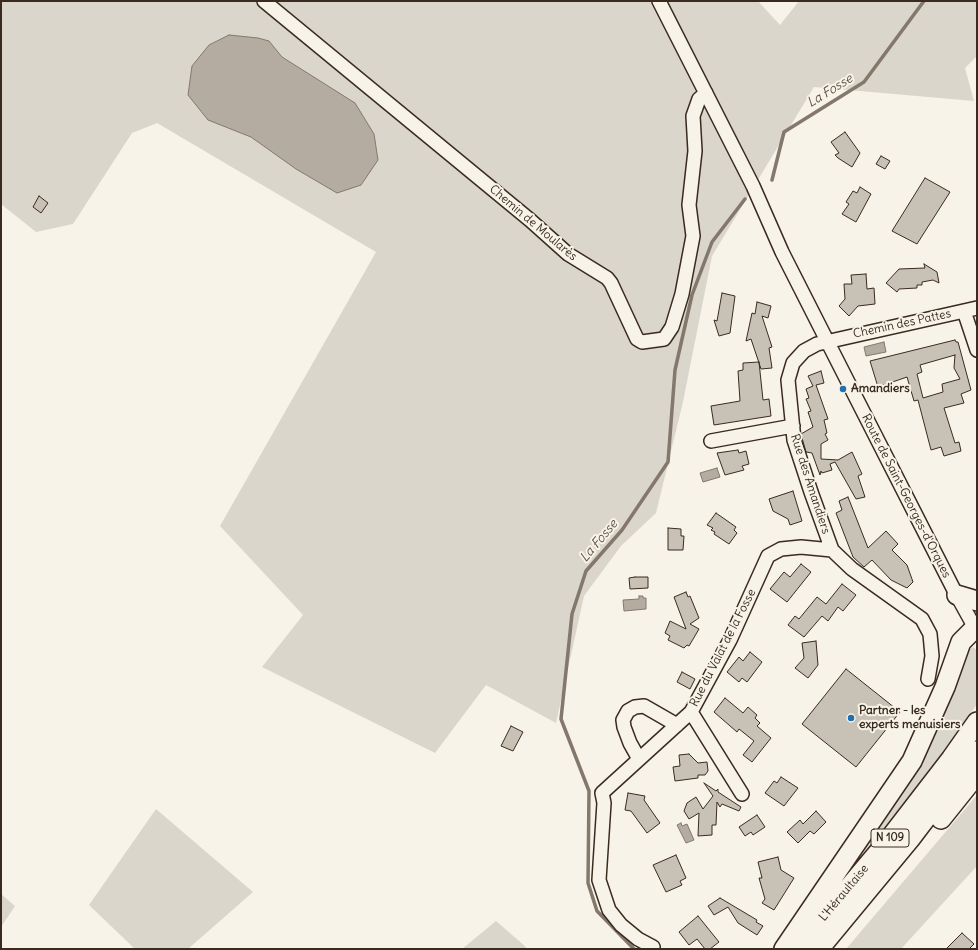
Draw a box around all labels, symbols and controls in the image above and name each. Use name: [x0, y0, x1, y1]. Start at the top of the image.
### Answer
water label: La Fosse: [804, 71, 856, 111]
street label: Chemin de Moularès: [486, 182, 580, 264]
street label: Chemin des Pattes: [852, 307, 952, 341]
place label: Amandiers: [851, 382, 910, 396]
marker: Amandiers: [838, 384, 848, 394]
street label: Route de Saint-Georges-d'Orques: [858, 412, 954, 580]
street label: Rue des Amandiers: [787, 432, 833, 536]
water label: La Fosse: [577, 517, 621, 565]
street label: Rue du Valat de la Fosse: [687, 587, 759, 709]
place label: Partner - les experts menuisiers: [859, 704, 960, 732]
marker: Partner - les experts menuisiers: [846, 713, 856, 723]
road number: N 109: [871, 829, 909, 847]
street label: L'Héraultaise: [816, 862, 872, 924]

